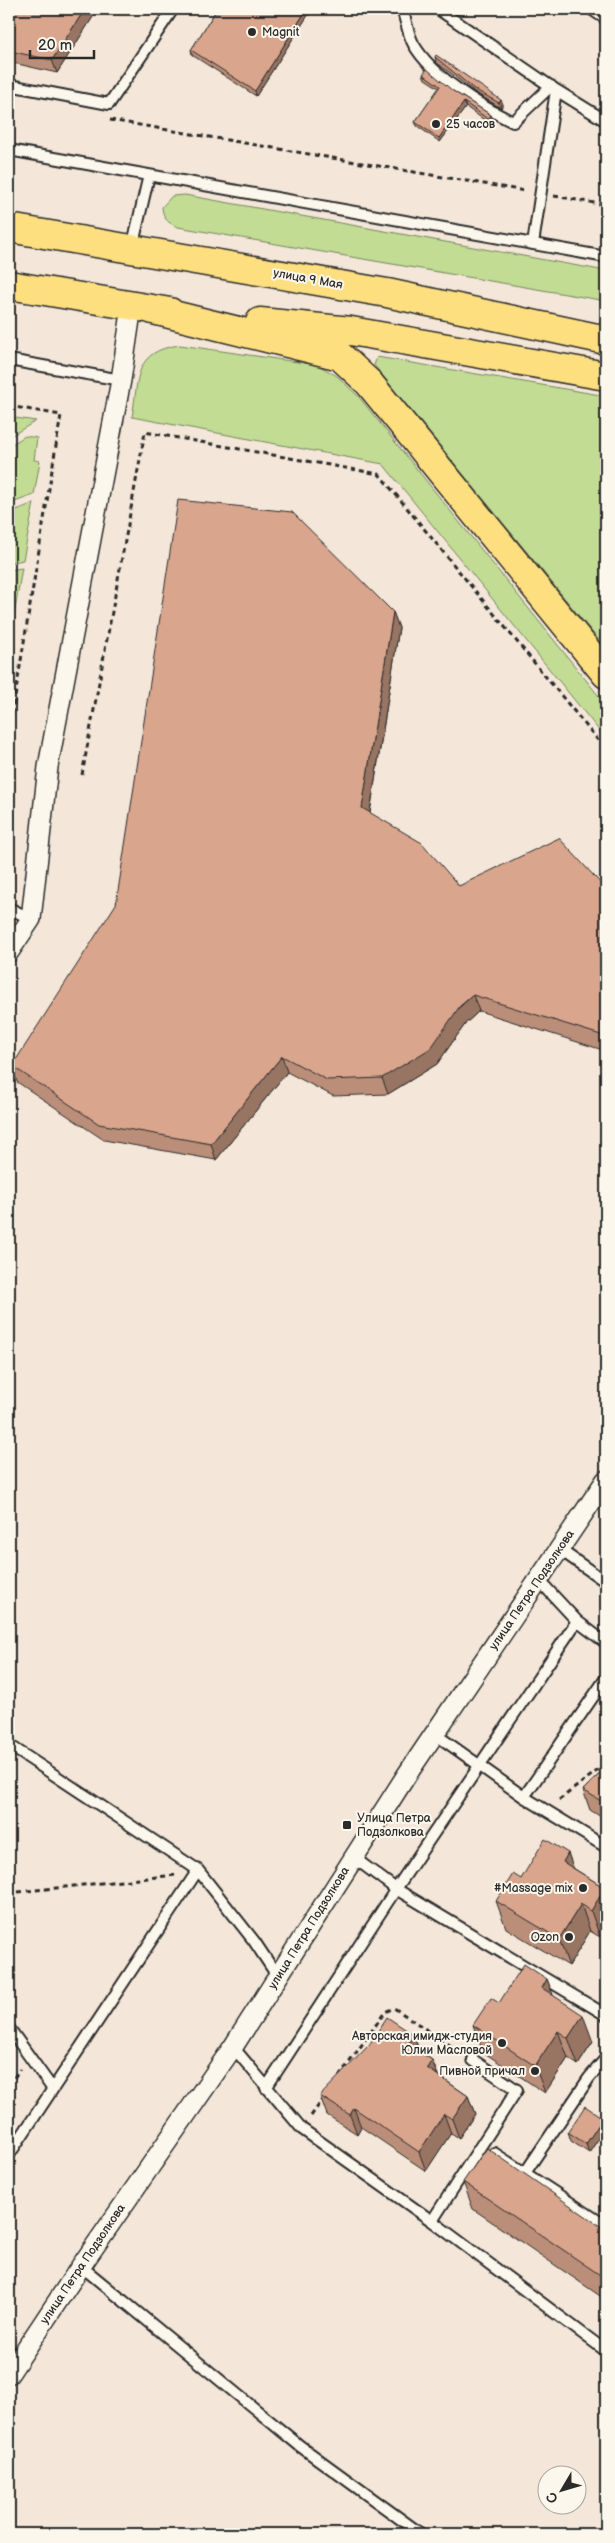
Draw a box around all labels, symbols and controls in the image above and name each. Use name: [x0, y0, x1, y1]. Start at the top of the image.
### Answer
place label: Magnit: [262, 25, 300, 40]
marker: Magnit: [246, 26, 258, 38]
scale bar: [30, 28, 94, 60]
text: 20 m: [38, 36, 72, 55]
place label: 25 часов: [446, 117, 496, 132]
marker: 25 часов: [430, 118, 442, 130]
street label: улица 9 Мая: [272, 266, 344, 293]
street label: улица Петра Подзолкова: [486, 1527, 578, 1653]
place label: Улица Петра Подзолкова: [357, 1811, 431, 1840]
marker: Улица Петра Подзолкова: [341, 1819, 353, 1831]
street label: улица Петра Подзолкова: [265, 1864, 353, 1992]
place label: #Massage mix: [494, 1881, 573, 1896]
marker: #Massage mix: [577, 1882, 589, 1894]
place label: Ozon: [531, 1930, 559, 1945]
marker: Ozon: [563, 1931, 575, 1943]
place label: Авторская имидж-студия Юлии Масловой: [351, 2029, 492, 2058]
marker: Авторская имидж-студия Юлии Масловой: [496, 2037, 508, 2049]
place label: Пивной причал: [439, 2064, 525, 2079]
marker: Пивной причал: [529, 2065, 541, 2077]
street label: улица Петра Подзолкова: [37, 2201, 129, 2327]
north arrow: [538, 2466, 588, 2516]
text: С: [542, 2488, 562, 2507]

